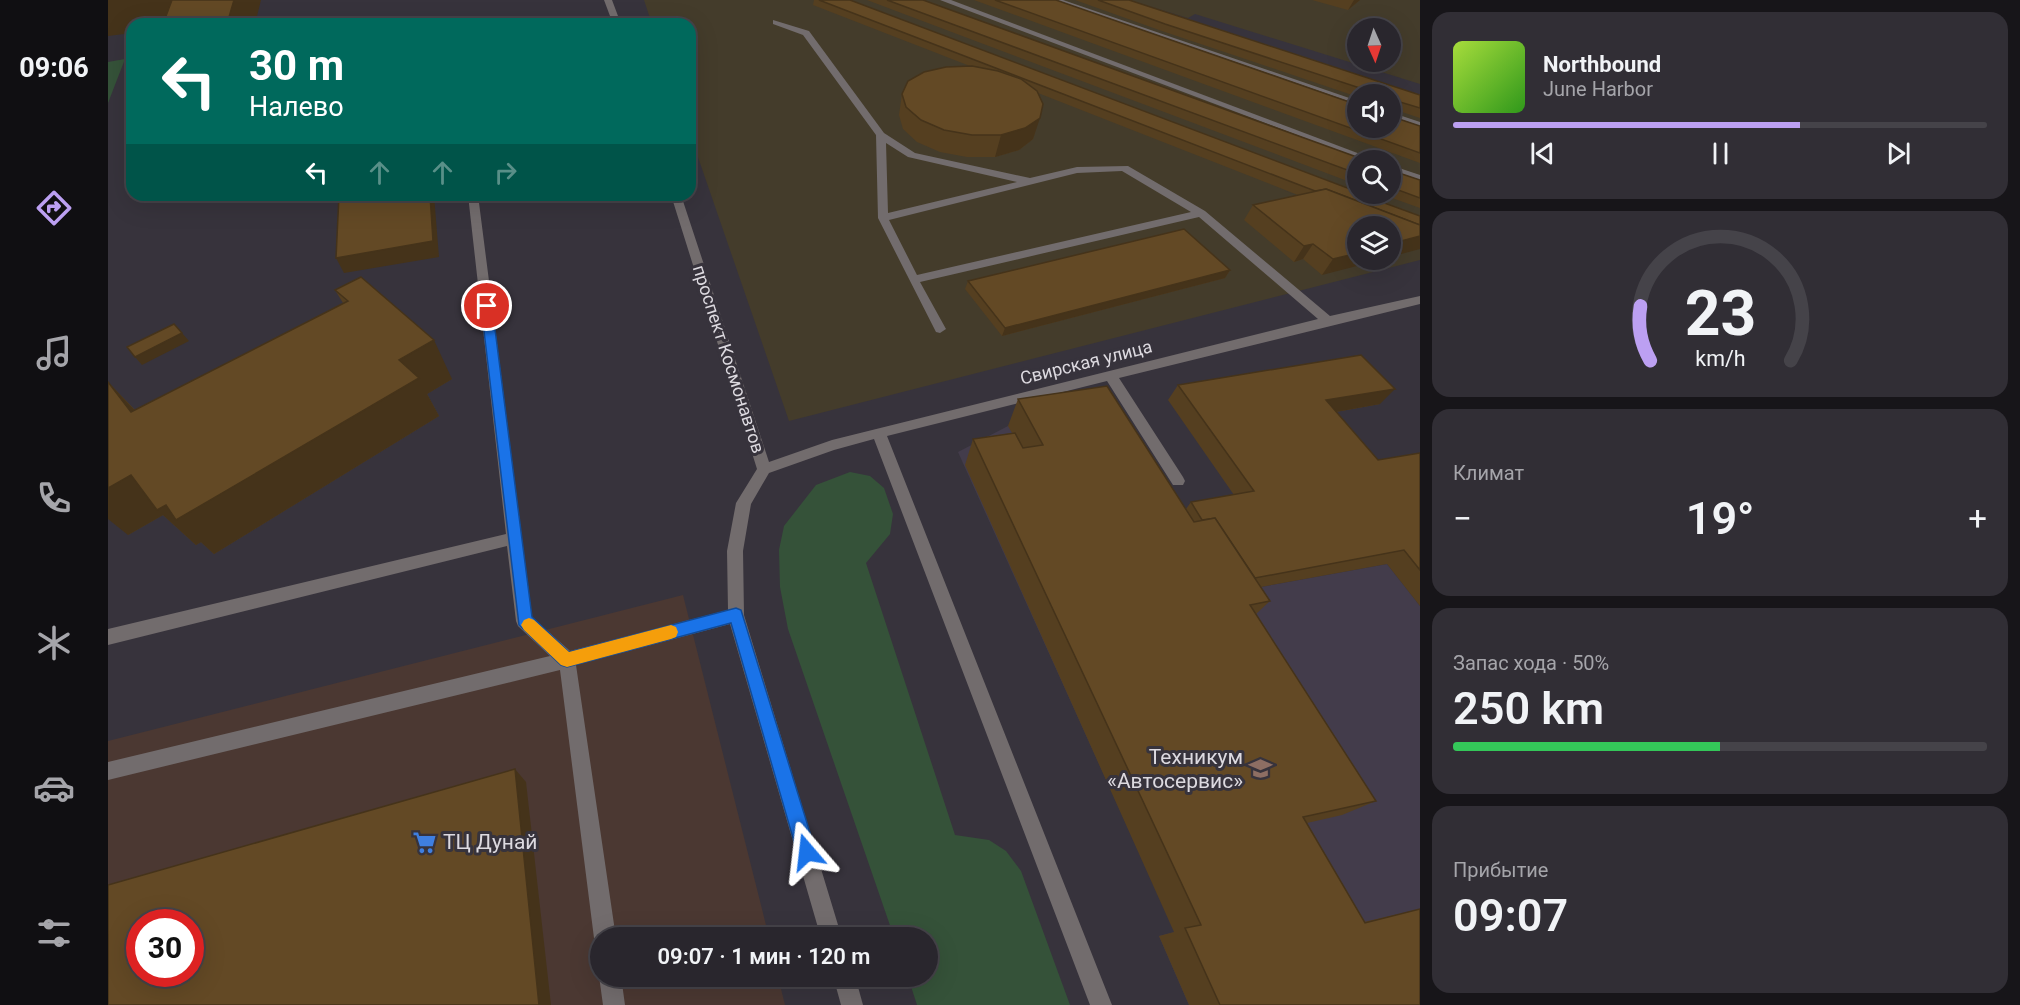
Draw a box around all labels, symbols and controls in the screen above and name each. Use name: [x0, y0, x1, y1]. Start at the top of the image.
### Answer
north arrow: [1347, 18, 1401, 72]
map controls: [1347, 18, 1401, 270]
text: 30 m: [249, 41, 344, 90]
icon: left: [150, 42, 228, 120]
text: 09:06: [19, 52, 89, 84]
text: Northbound: [1543, 52, 1661, 77]
text: June Harbor: [1543, 77, 1653, 101]
button: sound: [1347, 84, 1401, 138]
text: Налево: [249, 91, 344, 123]
icon: previous: [1526, 137, 1559, 170]
icon: pause: [1704, 137, 1737, 170]
icon: next: [1882, 137, 1915, 170]
button: search: [1347, 150, 1401, 204]
icon: left: [300, 156, 333, 189]
icon: ahead: [363, 156, 396, 189]
icon: ahead: [426, 156, 459, 189]
icon: right: [489, 156, 522, 189]
icon: directions: [33, 187, 75, 229]
button: layers: [1347, 216, 1401, 270]
street label: проспект Космонавтов: [689, 262, 769, 456]
text: 23: [1684, 277, 1756, 350]
pin: [461, 280, 512, 331]
icon: arrive: [470, 289, 503, 322]
icon: music: [33, 332, 75, 374]
street label: Свирская улица: [1018, 335, 1154, 389]
text: km/h: [1695, 346, 1745, 371]
text: Климат: [1453, 461, 1524, 485]
icon: phone: [33, 477, 75, 519]
text: 19°: [1686, 492, 1754, 545]
text: −: [1453, 499, 1472, 538]
text: +: [1968, 499, 1987, 538]
icon: climate: [33, 622, 75, 664]
text: Запас хода · 50%: [1453, 651, 1609, 675]
text: 250 km: [1453, 682, 1604, 735]
place label: Техникум «Автосервис»: [1107, 745, 1243, 793]
school or university icon: Техникум «Автосервис»: [1248, 756, 1274, 782]
icon: car: [33, 767, 75, 809]
position arrow: [775, 820, 839, 884]
supermarket icon: ТЦ Дунай: [412, 829, 438, 855]
place label: ТЦ Дунай: [443, 830, 537, 854]
text: Прибытие: [1453, 858, 1548, 882]
text: 09:07: [1453, 889, 1568, 942]
speed limit sign: 30: [126, 909, 204, 987]
icon: filters: [33, 912, 75, 954]
text: 09:07 · 1 мин · 120 m: [658, 944, 870, 969]

